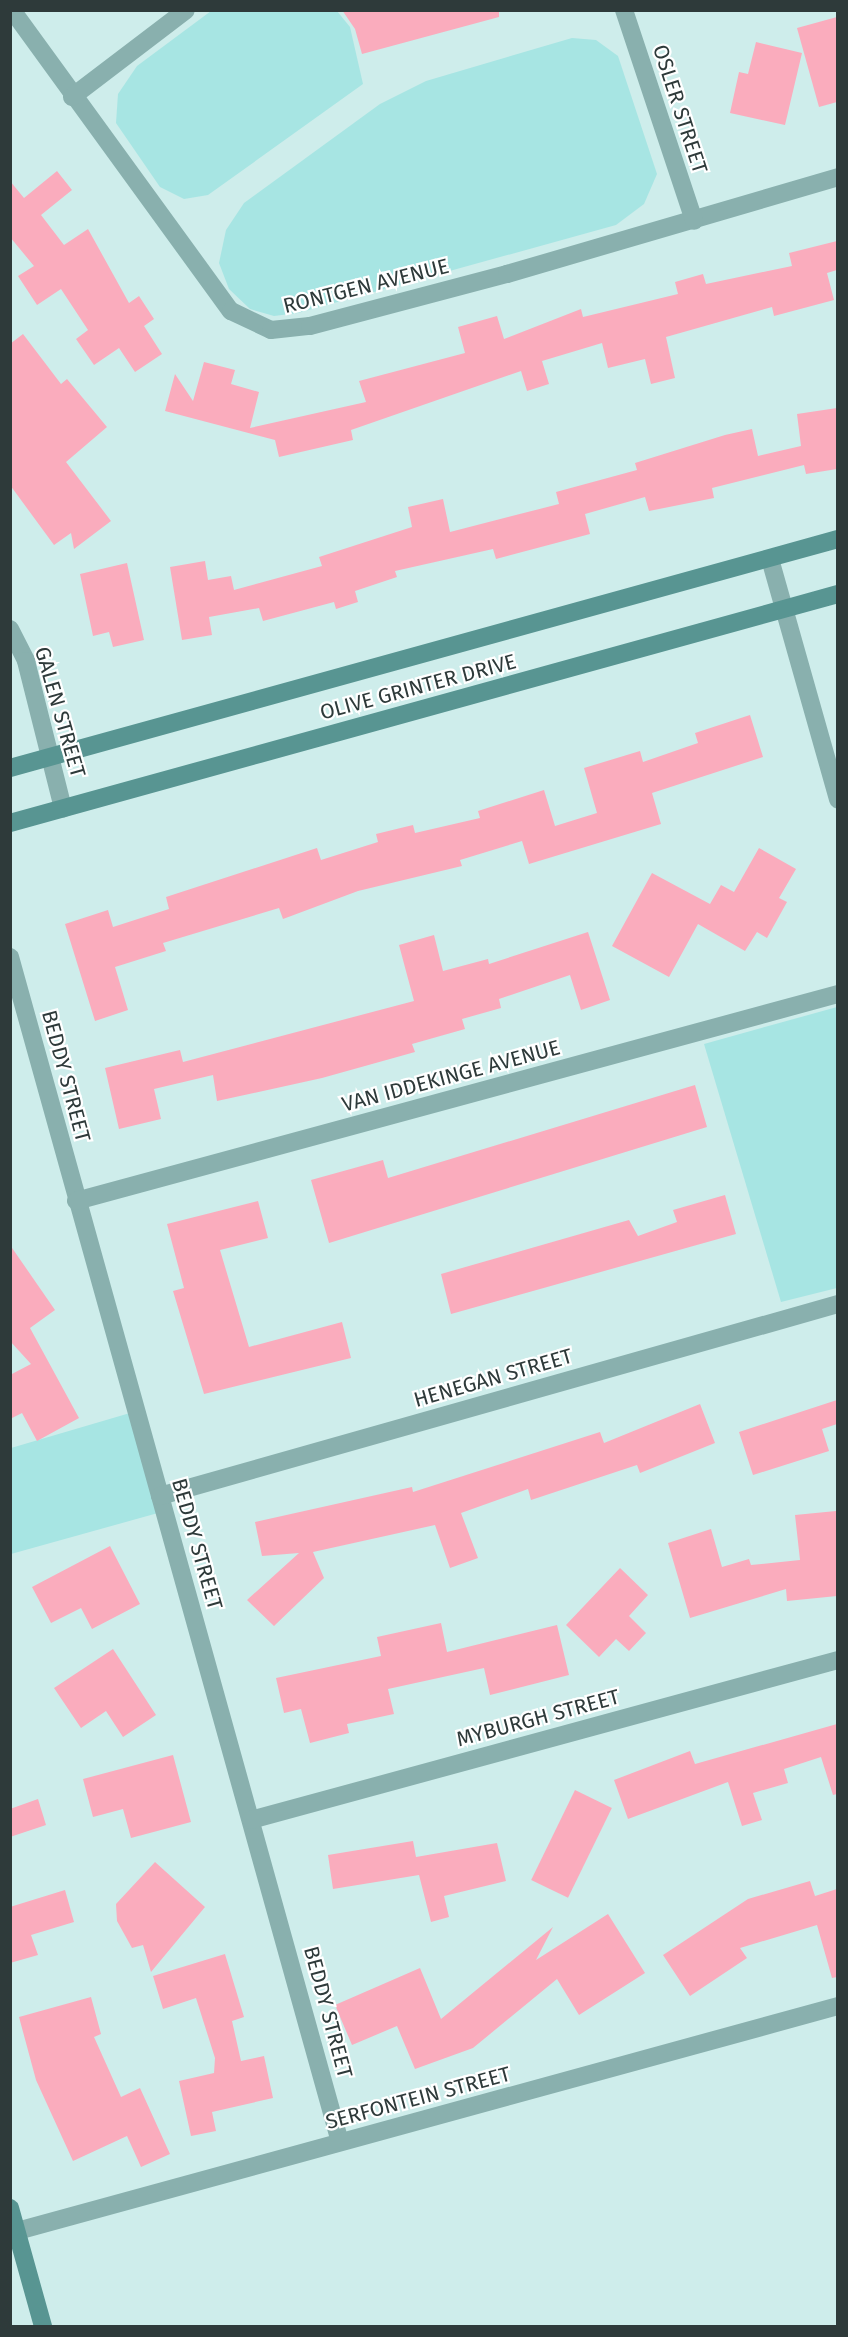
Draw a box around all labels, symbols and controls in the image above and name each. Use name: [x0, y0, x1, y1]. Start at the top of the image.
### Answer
street label: OSLER STREET: [647, 41, 713, 177]
street label: RONTGEN AVENUE: [280, 253, 452, 319]
street label: GALEN STREET: [29, 644, 91, 780]
street label: OLIVE GRINTER DRIVE: [317, 649, 519, 725]
street label: BEDDY STREET: [36, 1007, 96, 1145]
street label: VAN IDDEKINGE AVENUE: [339, 1035, 563, 1117]
street label: HENEGAN STREET: [411, 1343, 575, 1413]
street label: BEDDY STREET: [166, 1475, 228, 1613]
street label: MYBURGH STREET: [454, 1684, 622, 1752]
street label: BEDDY STREET: [298, 1943, 358, 2081]
street label: SERFONTEIN STREET: [323, 2061, 513, 2135]

